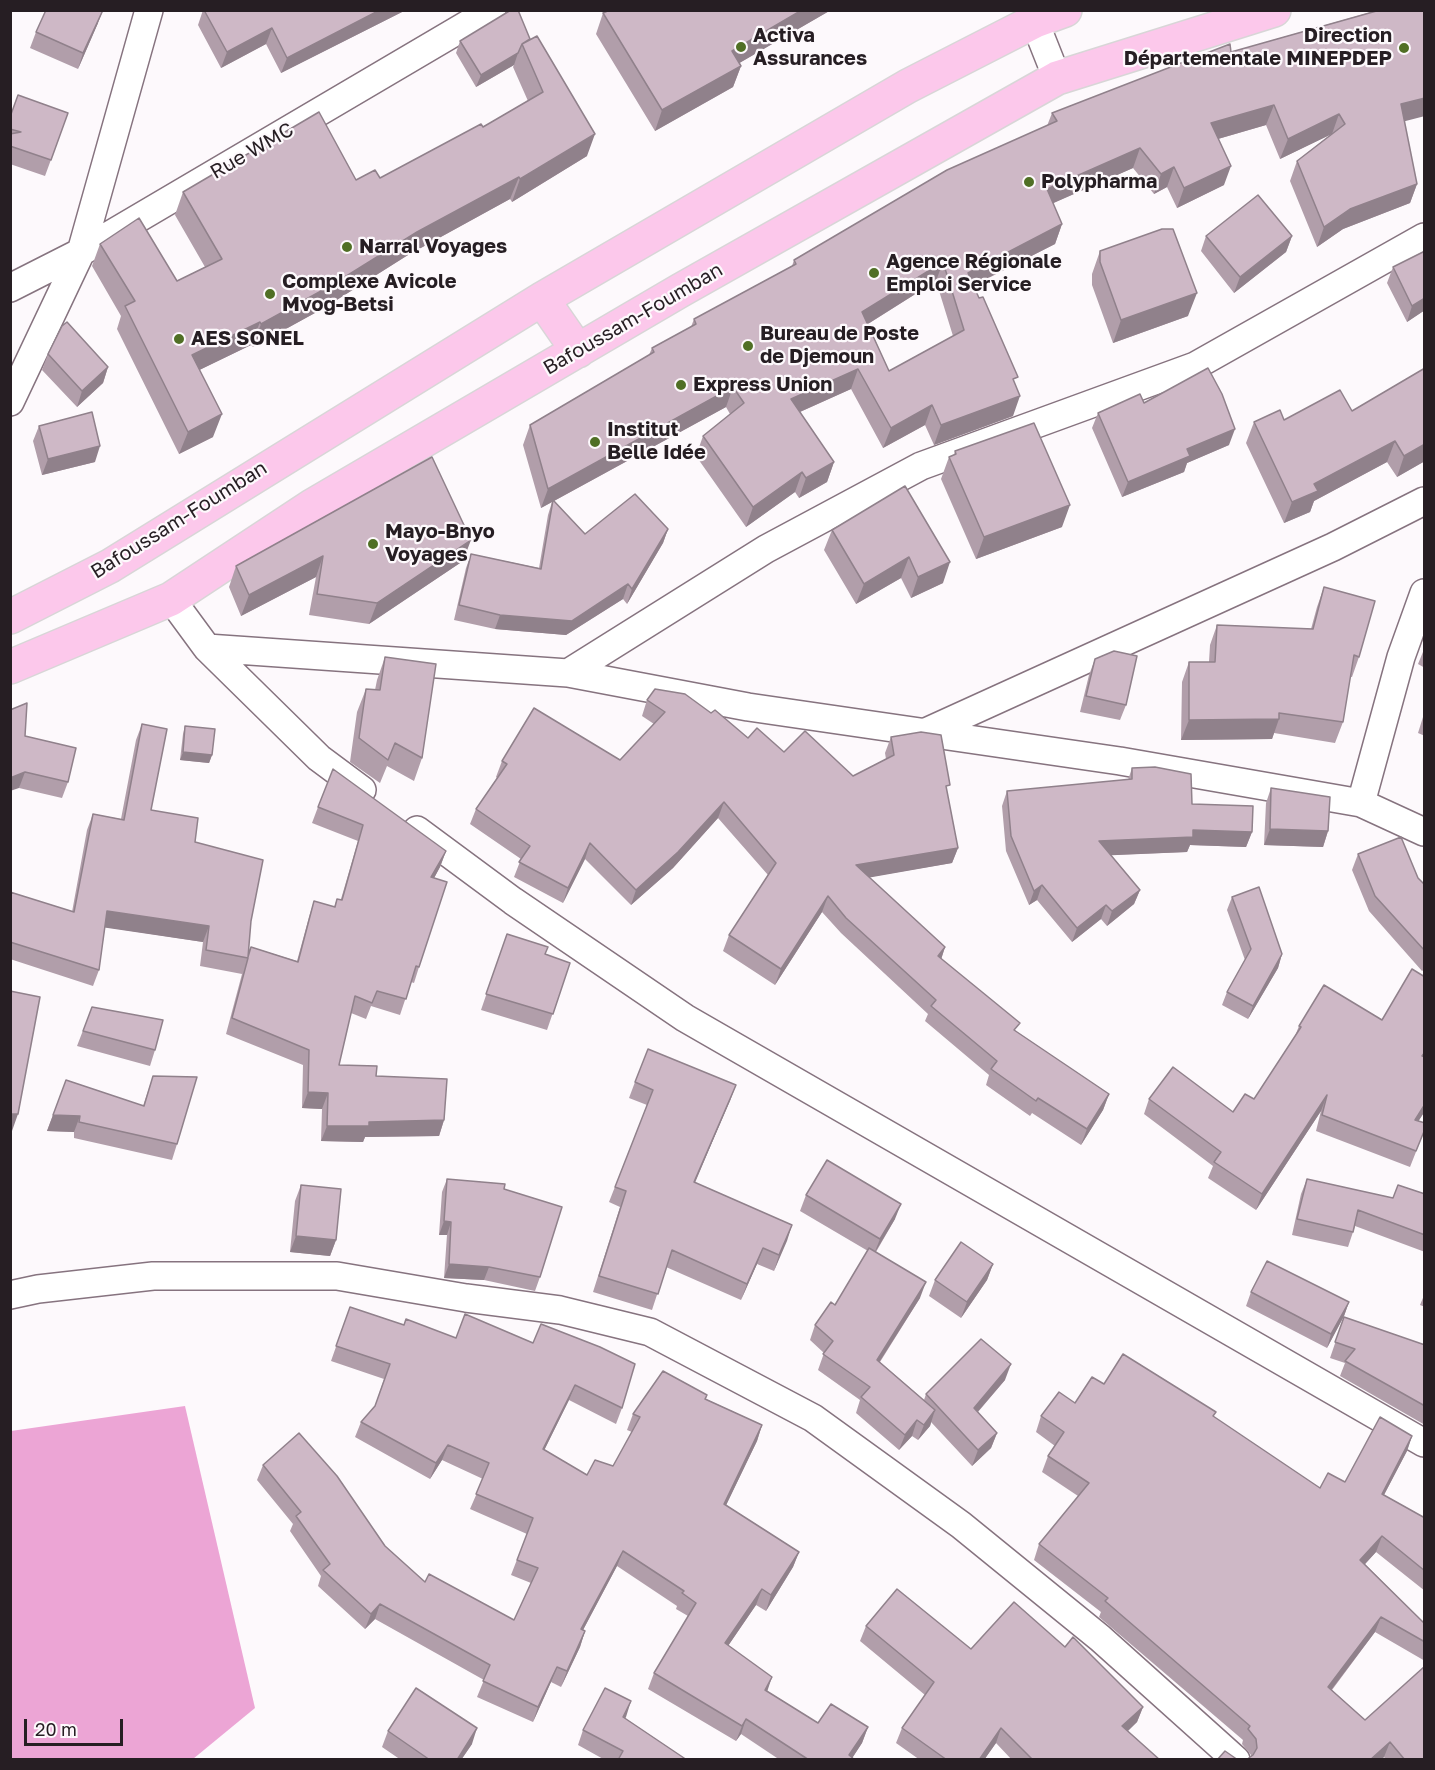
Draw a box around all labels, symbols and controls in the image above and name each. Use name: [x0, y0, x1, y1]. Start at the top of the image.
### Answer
place label: Activa Assurances: [753, 24, 867, 71]
place label: Direction Départementale MINEPDEP: [1124, 24, 1392, 71]
marker: Activa Assurances: [734, 40, 748, 54]
marker: Direction Départementale MINEPDEP: [1397, 41, 1411, 55]
street label: Rue WMC: [206, 118, 298, 184]
place label: Polypharma: [1041, 170, 1157, 194]
marker: Polypharma: [1022, 175, 1036, 189]
place label: Narral Voyages: [359, 235, 507, 259]
marker: Narral Voyages: [340, 240, 354, 254]
place label: Agence Régionale Emploi Service: [886, 250, 1062, 297]
street label: Bafoussam-Foumban: [539, 258, 727, 380]
marker: Agence Régionale Emploi Service: [867, 266, 881, 280]
place label: Complexe Avicole Mvog-Betsi: [282, 270, 456, 317]
marker: Complexe Avicole Mvog-Betsi: [263, 287, 277, 301]
place label: Bureau de Poste de Djemoun: [760, 322, 919, 369]
place label: AES SONEL: [191, 327, 304, 351]
marker: AES SONEL: [172, 332, 186, 346]
marker: Bureau de Poste de Djemoun: [741, 339, 755, 353]
place label: Express Union: [693, 373, 832, 397]
marker: Express Union: [674, 378, 688, 392]
place label: Institut Belle Idée: [607, 418, 706, 465]
marker: Institut Belle Idée: [588, 435, 602, 449]
street label: Bafoussam-Foumban: [87, 456, 271, 584]
place label: Mayo-Bnyo Voyages: [385, 520, 495, 567]
marker: Mayo-Bnyo Voyages: [366, 537, 380, 551]
scale bar: [27, 1707, 126, 1745]
text: 20 m: [35, 1718, 77, 1740]

